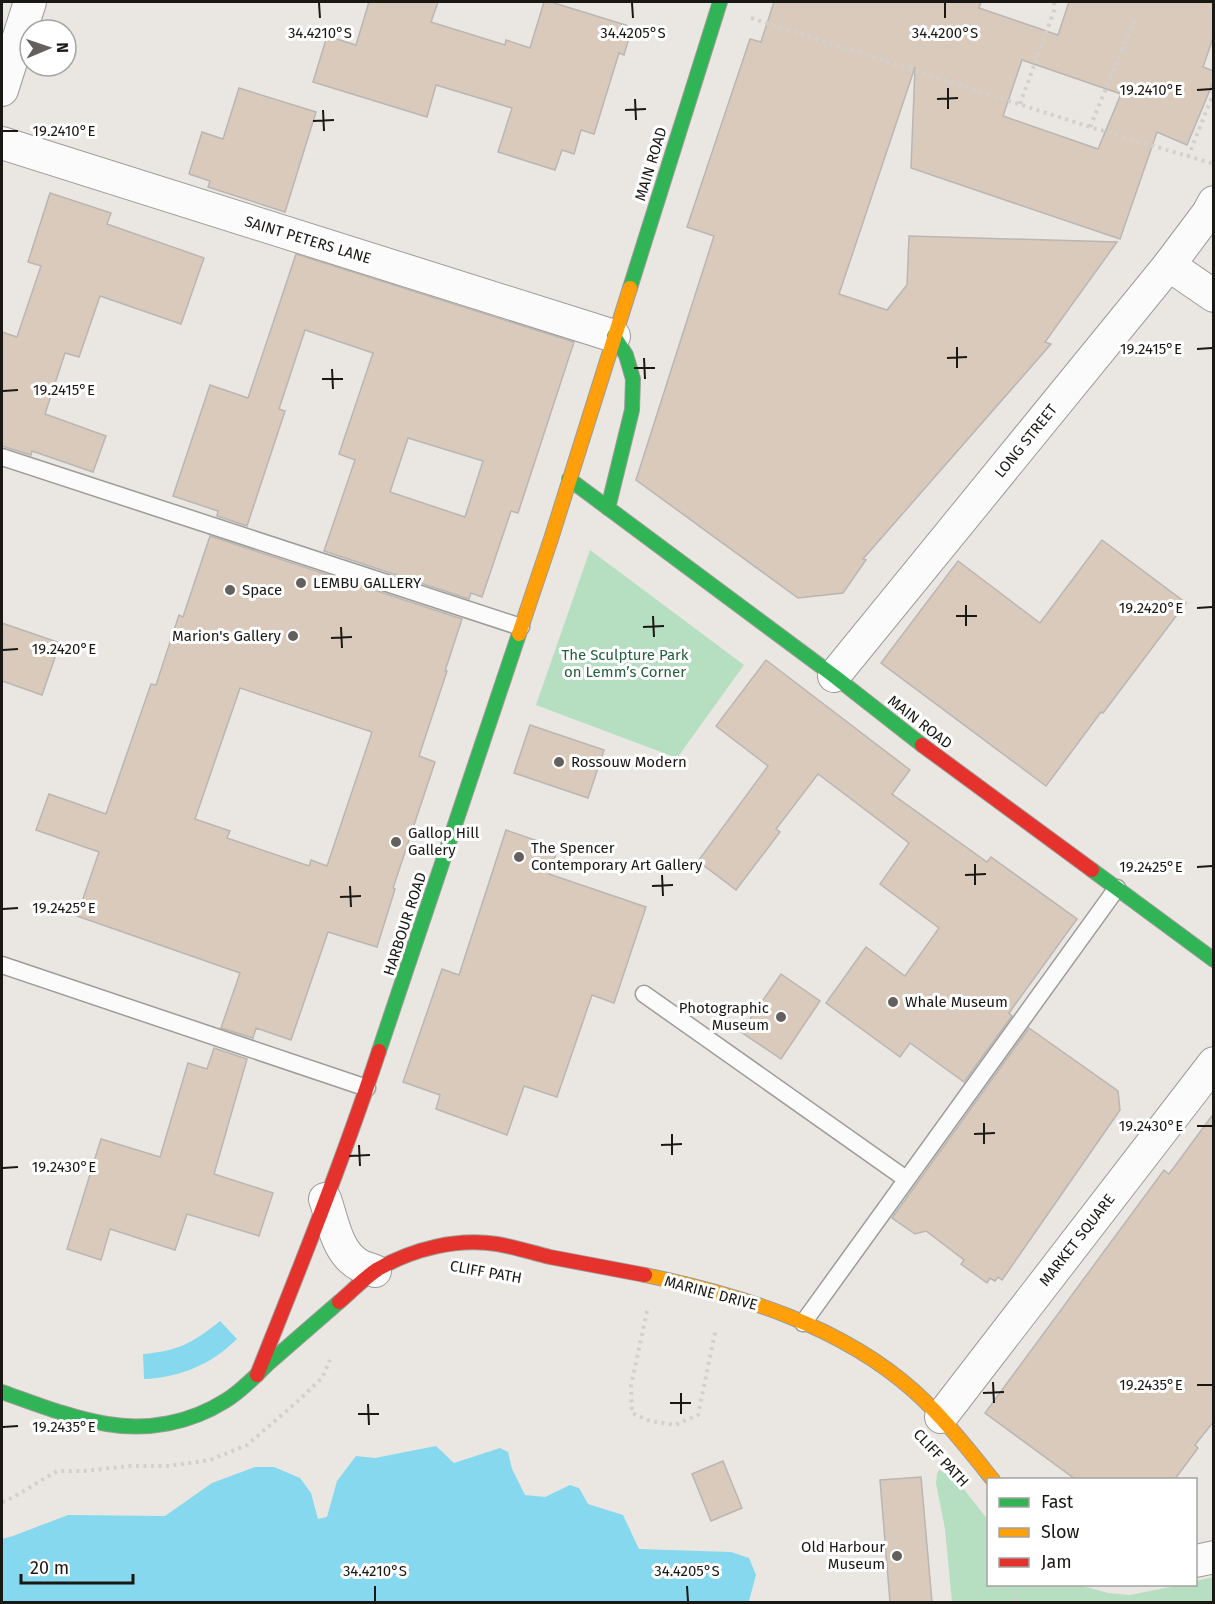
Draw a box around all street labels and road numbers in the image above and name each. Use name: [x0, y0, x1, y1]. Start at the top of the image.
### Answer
street label: MAIN ROAD: [631, 125, 671, 203]
street label: SAINT PETERS LANE: [243, 212, 373, 268]
street label: LONG STREET: [991, 400, 1061, 481]
street label: MAIN ROAD: [884, 691, 956, 753]
street label: HARBOUR ROAD: [380, 870, 430, 978]
street label: MARKET SQUARE: [1035, 1190, 1119, 1290]
street label: CLIFF PATH: [449, 1257, 523, 1287]
street label: MARINE DRIVE: [663, 1272, 759, 1314]
street label: CLIFF PATH: [910, 1425, 972, 1491]

